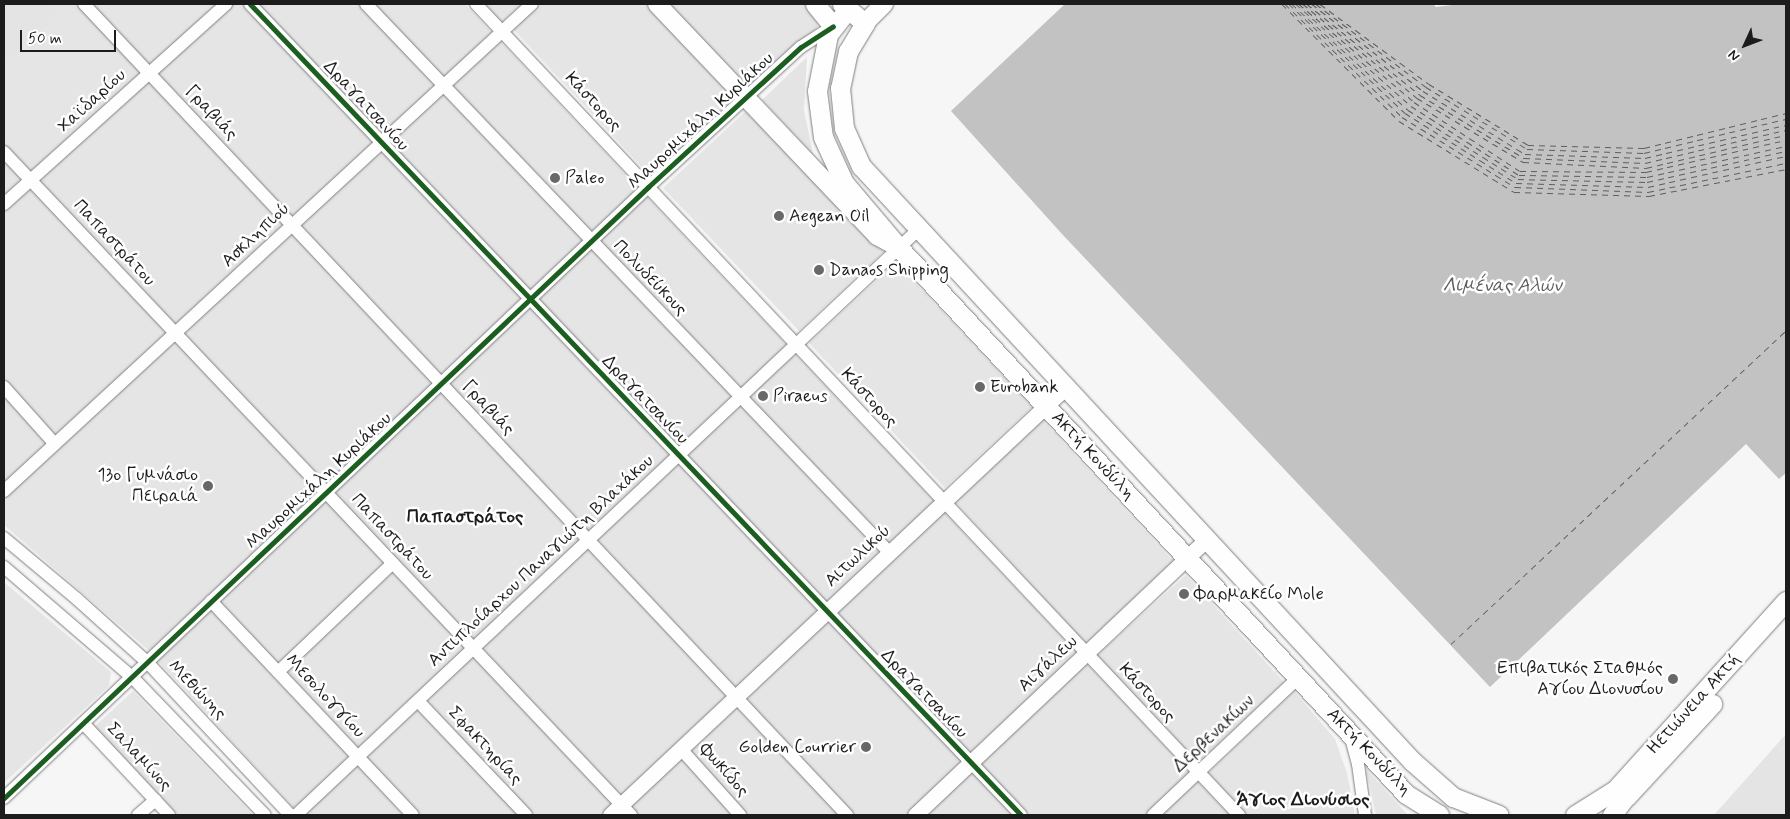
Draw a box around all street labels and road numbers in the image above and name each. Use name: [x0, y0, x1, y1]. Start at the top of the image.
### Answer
street label: Μαυρομιχάλη Κυριάκου: [624, 48, 778, 194]
street label: Δραγατσανίου: [319, 56, 413, 156]
street label: Χαϊδαρίου: [53, 65, 131, 137]
street label: Κάστορος: [560, 68, 626, 136]
street label: Γραβιάς: [180, 81, 242, 145]
street label: Παπαστράτου: [68, 195, 160, 291]
street label: Ασκληπιού: [218, 198, 294, 272]
street label: Πολυδεύκους: [608, 236, 692, 320]
street label: Δραγατσανίου: [597, 351, 693, 449]
street label: Κάστορος: [836, 364, 902, 432]
street label: Γραβιάς: [457, 376, 519, 440]
street label: Ακτή Κονδύλη: [1046, 407, 1140, 505]
street label: Μαυρομιχάλη Κυριάκου: [242, 408, 396, 554]
street label: Αντιπλοίαρχου Παναγιώτη Βλαχάκου: [424, 451, 658, 671]
street label: Παπαστράτου: [346, 489, 438, 585]
street label: Αιτωλικού: [821, 520, 895, 592]
street label: Αιγάλεω: [1014, 631, 1082, 697]
street label: Δραγατσανίου: [876, 645, 972, 743]
street label: Μεσολογγίου: [281, 649, 369, 743]
street label: Ηετιώνεια Ακτή: [1643, 649, 1745, 759]
street label: Μεθώνης: [163, 656, 231, 724]
street label: Κάστορος: [1114, 659, 1180, 727]
street label: Δερβενακίων: [1169, 691, 1259, 777]
street label: Σφακτηρίας: [443, 702, 527, 790]
street label: Ακτή Κονδύλη: [1322, 704, 1416, 800]
street label: Σαλαμίνος: [102, 718, 176, 796]
street label: Φωκίδος: [695, 739, 753, 801]

